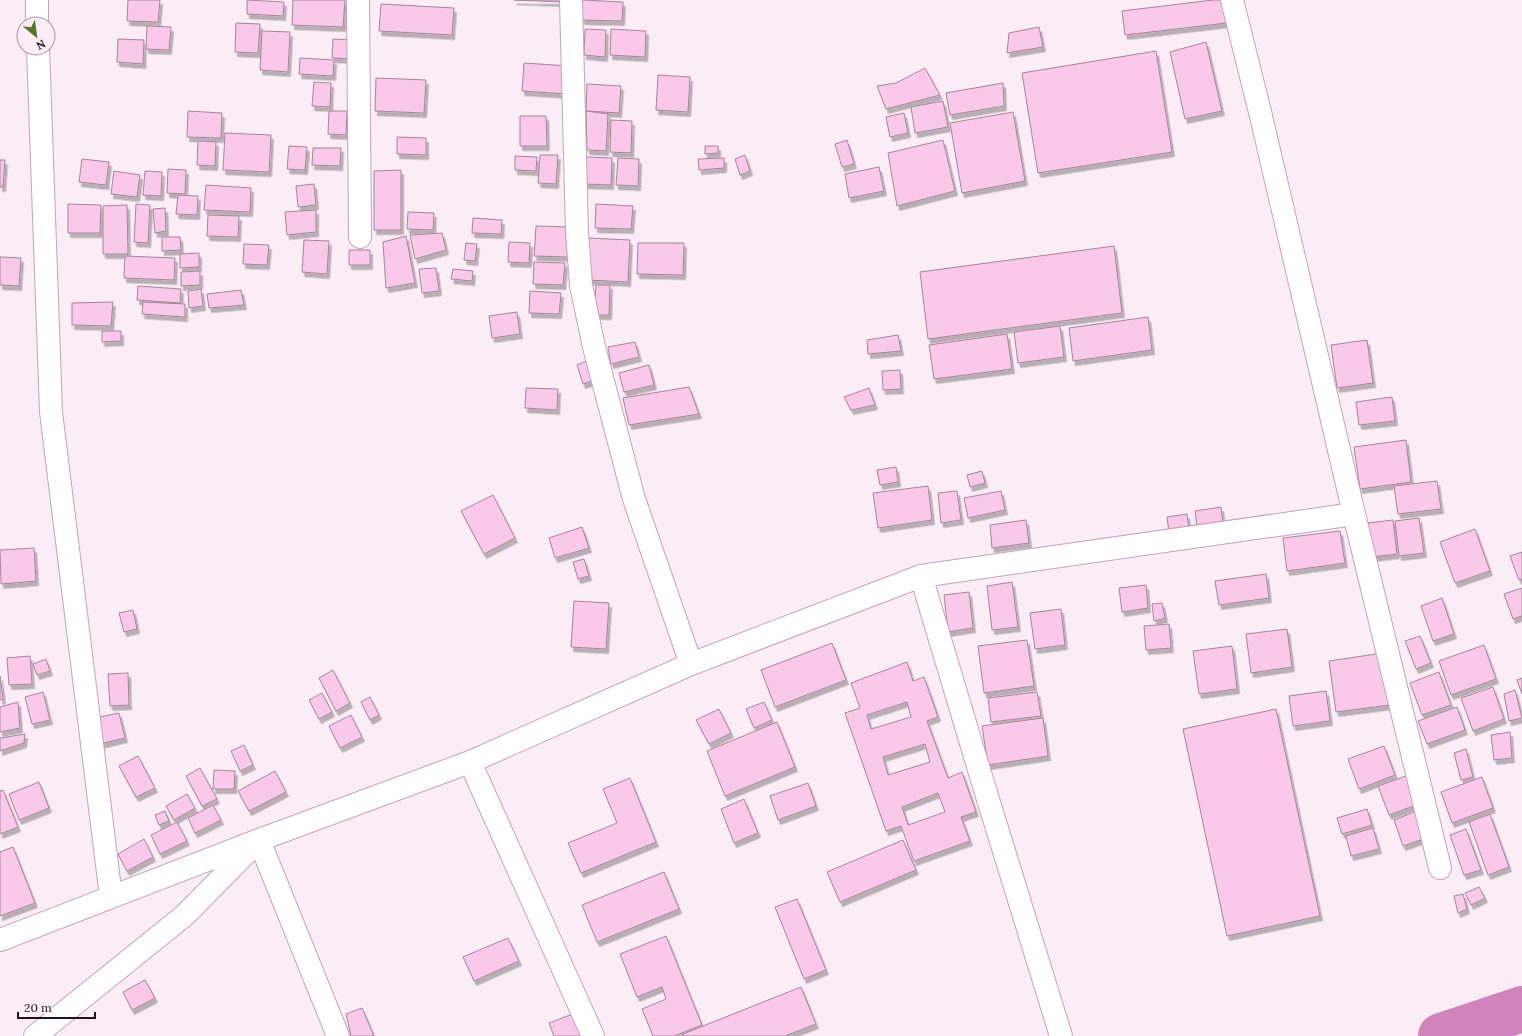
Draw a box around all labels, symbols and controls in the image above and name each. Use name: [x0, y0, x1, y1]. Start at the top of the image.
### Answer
north arrow: [16, 16, 56, 56]
text: N: [33, 37, 48, 53]
scale bar: [18, 994, 95, 1020]
text: 20 m: [24, 1000, 52, 1015]

